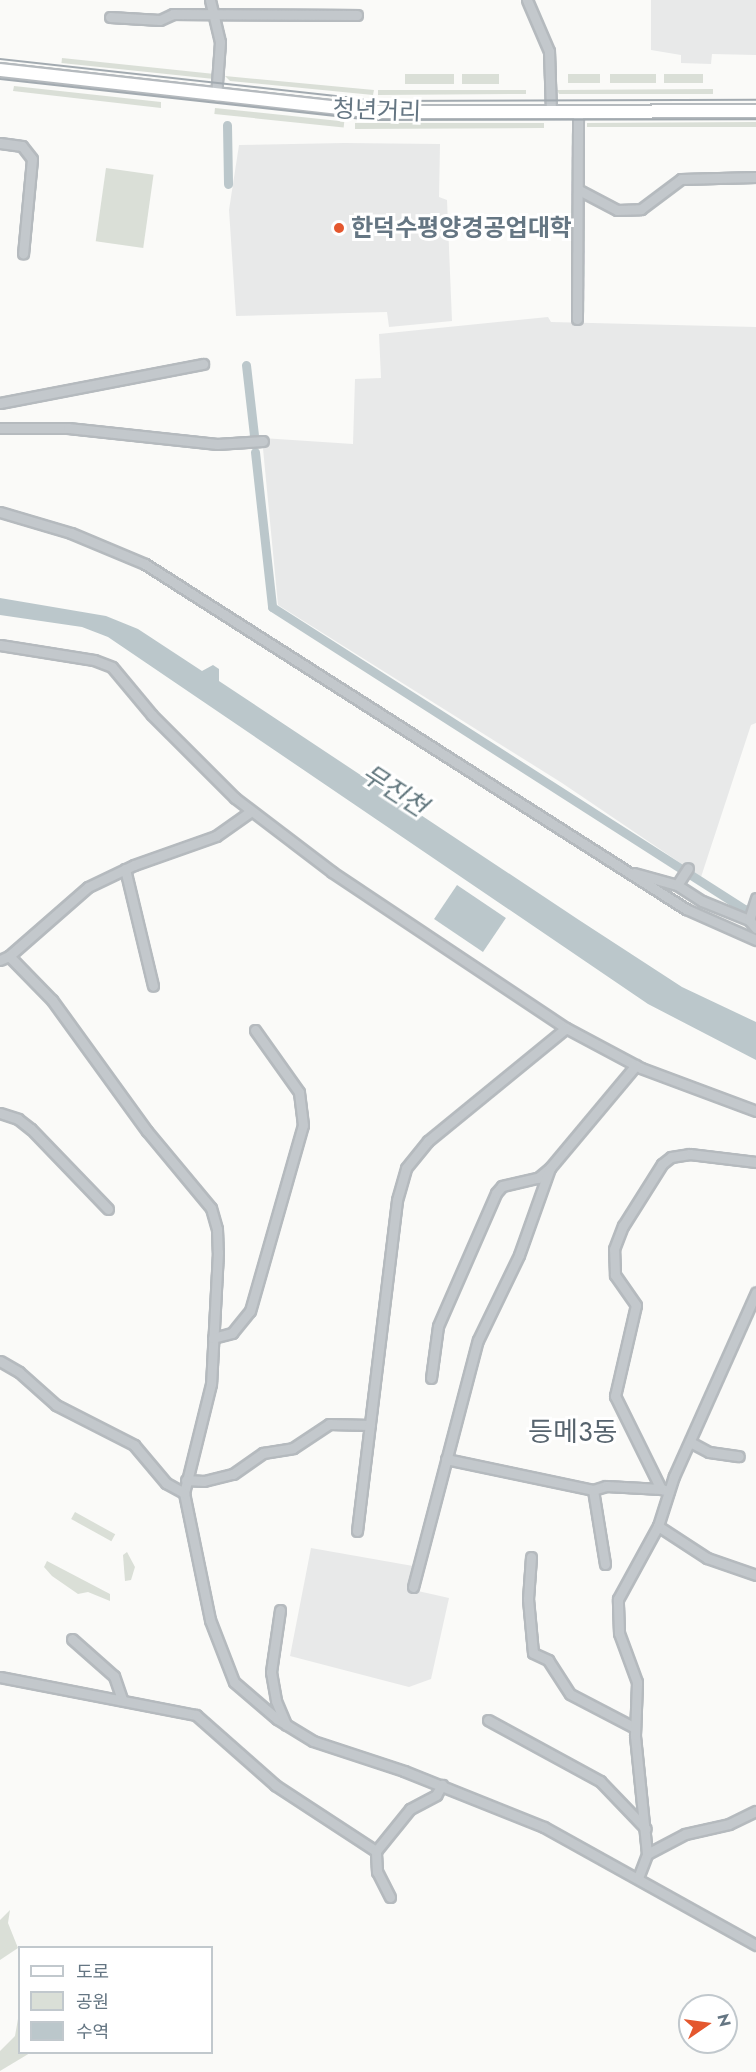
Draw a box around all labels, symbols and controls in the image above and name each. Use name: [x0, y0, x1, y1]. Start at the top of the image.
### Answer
street label: 청년거리: [332, 94, 422, 126]
place label: 한덕수평양경공업대학: [351, 214, 572, 242]
marker: 한덕수평양경공업대학: [332, 221, 346, 235]
water label: 무진천: [355, 758, 433, 824]
district label: 등메3동: [528, 1416, 618, 1448]
legend: [18, 1946, 213, 2054]
text: 도로: [76, 1959, 109, 1985]
text: 공원: [76, 1989, 109, 2015]
north arrow: [678, 1994, 738, 2054]
text: N: [711, 2012, 737, 2029]
text: 수역: [76, 2019, 109, 2045]

